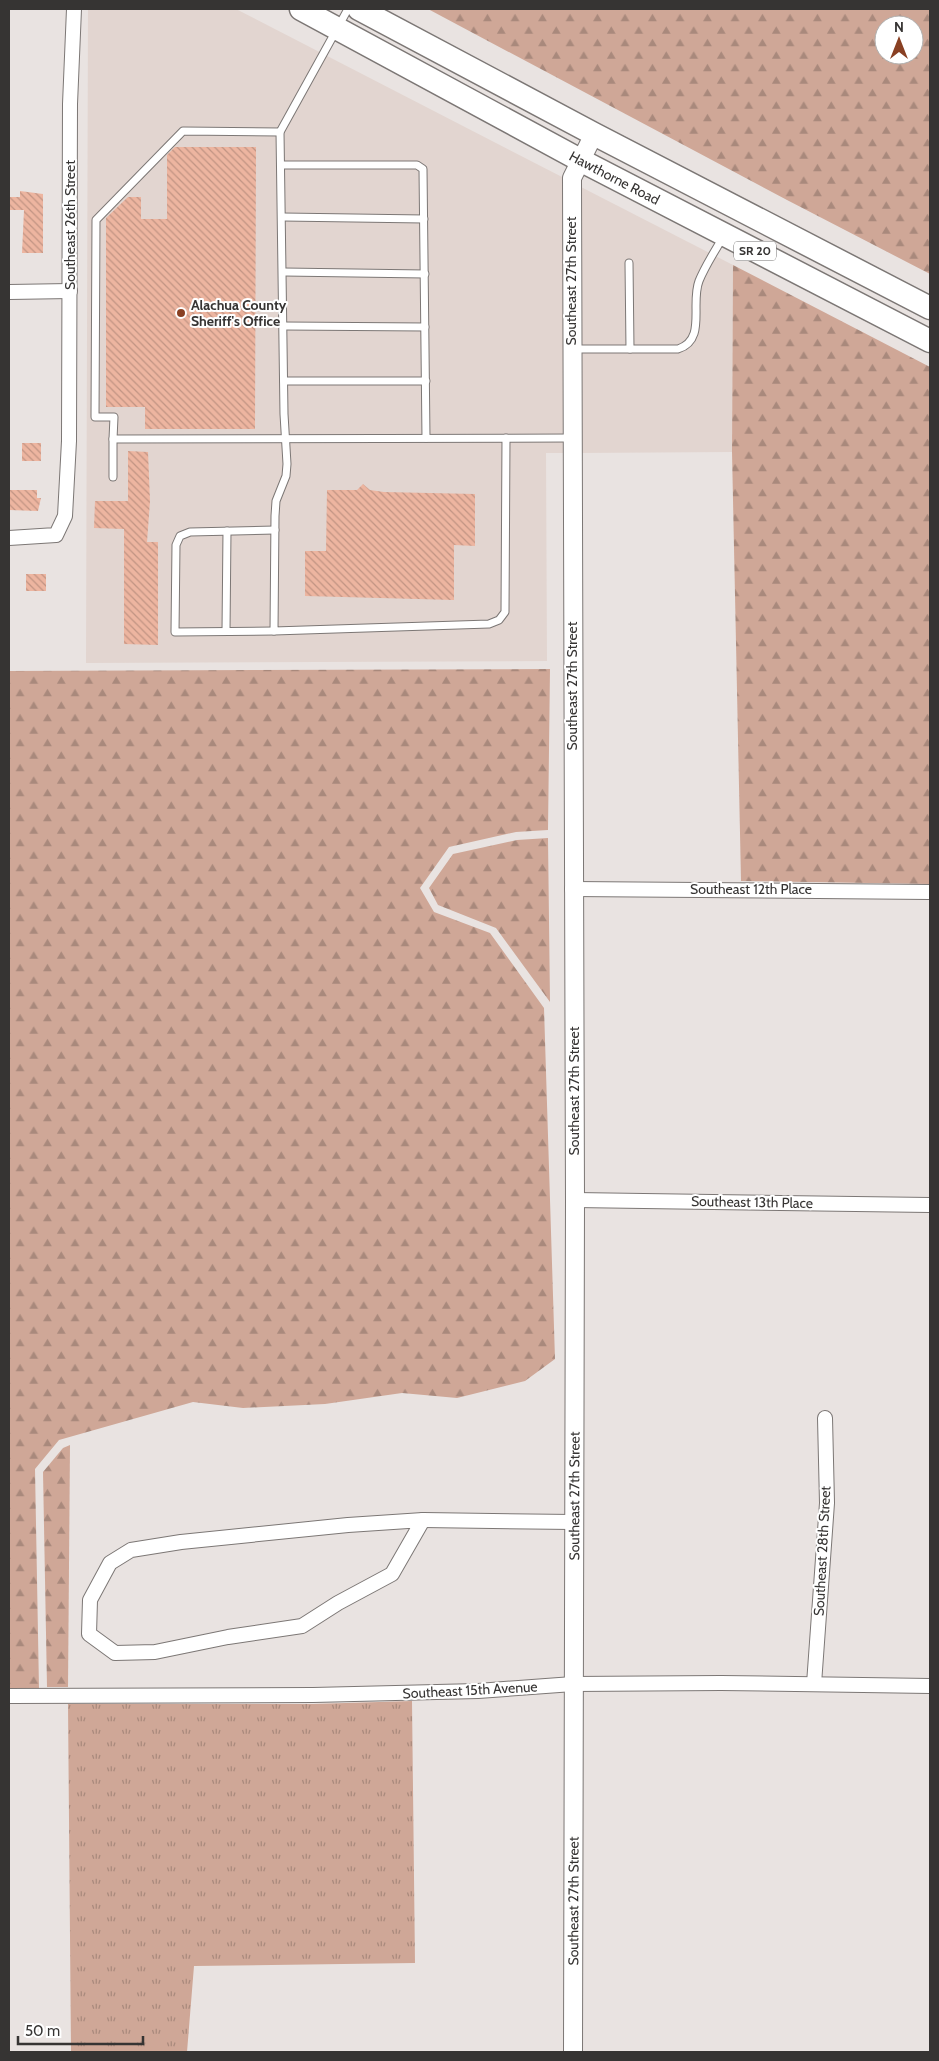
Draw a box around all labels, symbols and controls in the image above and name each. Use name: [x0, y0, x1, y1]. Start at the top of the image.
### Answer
north arrow: [874, 15, 924, 65]
text: N: [894, 18, 904, 36]
street label: Hawthorne Road: [566, 147, 663, 209]
street label: Southeast 26th Street: [61, 160, 79, 290]
street label: Southeast 27th Street: [562, 216, 580, 345]
road number: SR 20: [734, 242, 776, 260]
place label: Alachua County Sheriff's Office: [191, 296, 287, 330]
marker: Alachua County Sheriff's Office: [175, 307, 187, 319]
street label: Southeast 27th Street: [563, 621, 581, 750]
street label: Southeast 12th Place: [690, 880, 812, 898]
street label: Southeast 27th Street: [565, 1026, 583, 1155]
street label: Southeast 13th Place: [691, 1192, 813, 1212]
street label: Southeast 27th Street: [565, 1431, 583, 1561]
street label: Southeast 28th Street: [810, 1485, 834, 1617]
street label: Southeast 15th Avenue: [402, 1677, 538, 1703]
street label: Southeast 27th Street: [564, 1836, 583, 1966]
scale bar: [18, 2014, 142, 2046]
text: 50 m: [25, 2022, 60, 2040]

